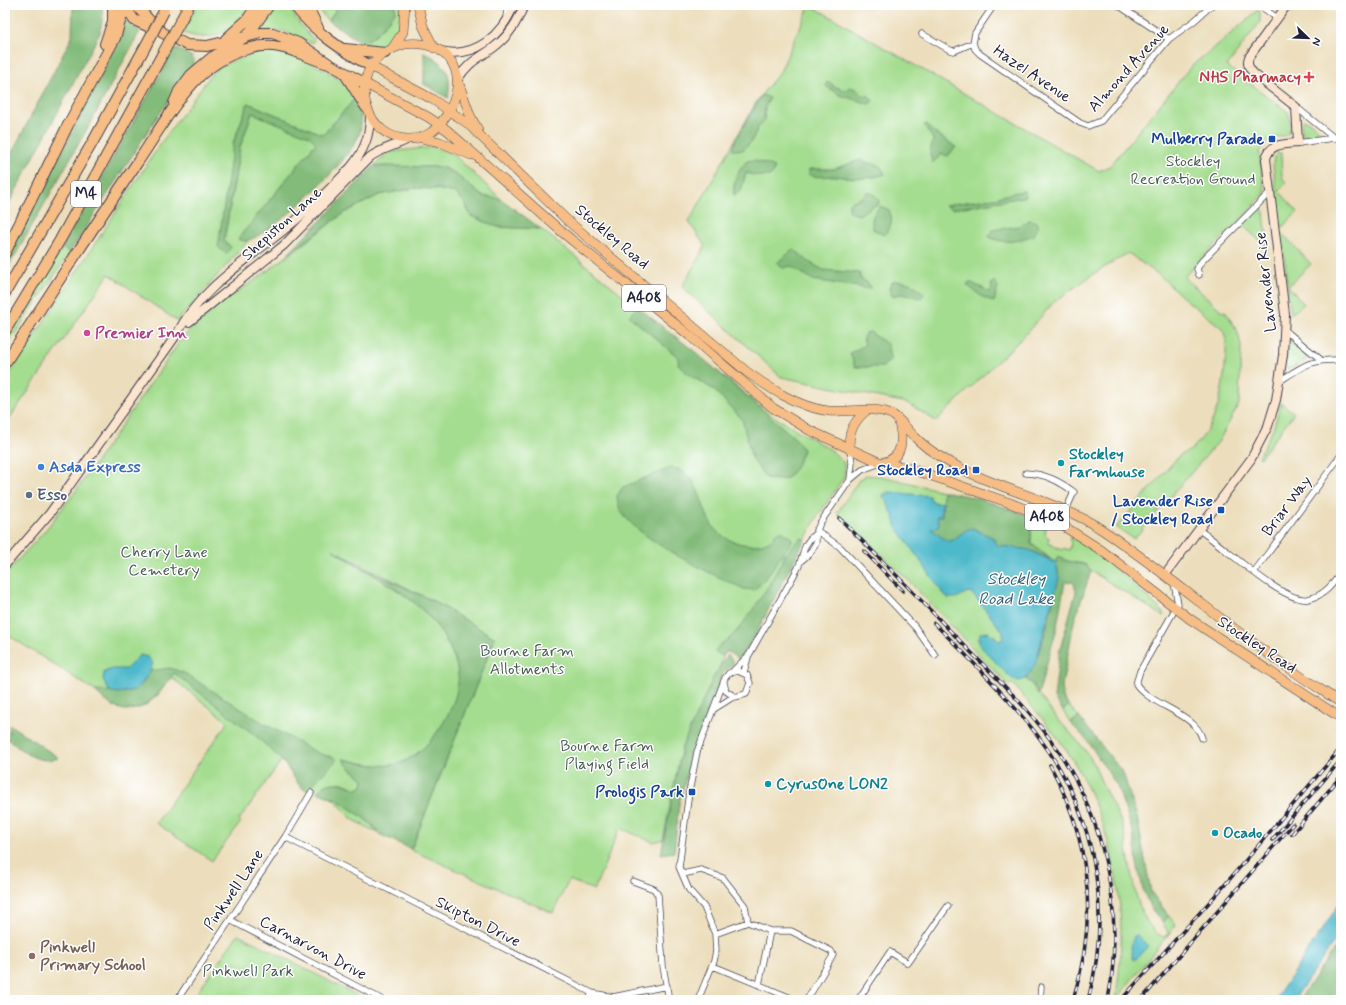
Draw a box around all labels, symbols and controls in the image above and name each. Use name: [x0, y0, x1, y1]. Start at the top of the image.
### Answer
north arrow: [1288, 18, 1328, 58]
street label: Almond Avenue: [1084, 19, 1175, 117]
text: N: [1308, 35, 1324, 48]
street label: Hazel Avenue: [989, 40, 1075, 108]
place label: NHS Pharmacy: [1199, 67, 1301, 88]
marker: NHS Pharmacy: [1304, 72, 1314, 82]
place label: Mulberry Parade: [1151, 129, 1264, 150]
marker: Mulberry Parade: [1267, 134, 1277, 144]
park label: Stockley Recreation Ground: [1130, 151, 1256, 190]
road number: M4: [71, 181, 101, 207]
street label: Shepiston Lane: [237, 182, 327, 266]
street label: Stockley Road: [571, 200, 653, 274]
street label: Lavender Rise: [1250, 231, 1282, 333]
road number: A408: [622, 285, 666, 311]
place label: Premier Inn: [95, 323, 188, 344]
marker: Premier Inn: [82, 328, 92, 338]
place label: Stockley Farmhouse: [1069, 444, 1145, 483]
place label: Asda Express: [49, 457, 141, 478]
marker: Stockley Farmhouse: [1056, 458, 1066, 468]
place label: Stockley Road: [877, 460, 968, 481]
marker: Asda Express: [36, 462, 46, 472]
marker: Stockley Road: [971, 465, 981, 475]
street label: Briar Way: [1257, 471, 1317, 541]
place label: Esso: [37, 485, 68, 506]
marker: Esso: [24, 490, 34, 500]
place label: Lavender Rise / Stockley Road: [1111, 491, 1213, 530]
road number: A408: [1025, 504, 1069, 530]
marker: Lavender Rise / Stockley Road: [1216, 505, 1226, 515]
park label: Cherry Lane Cemetery: [120, 542, 208, 581]
water label: Stockley Road Lake: [978, 568, 1054, 610]
street label: Stockley Road: [1213, 611, 1301, 679]
park label: Bourne Farm Allotments: [480, 641, 574, 680]
park label: Bourne Farm Playing Field: [560, 736, 654, 776]
place label: CyrusOne LON2: [776, 774, 888, 795]
marker: CyrusOne LON2: [763, 779, 773, 789]
place label: Prologis Park: [595, 782, 684, 805]
marker: Prologis Park: [687, 787, 697, 797]
place label: Ocado: [1223, 823, 1262, 844]
marker: Ocado: [1210, 828, 1220, 838]
street label: Pinkwell Lane: [199, 845, 269, 935]
street label: Skipton Drive: [432, 892, 524, 952]
street label: Carnarvon Drive: [256, 911, 370, 985]
place label: Pinkwell Primary School: [40, 937, 146, 976]
marker: Pinkwell Primary School: [27, 951, 37, 961]
park label: Pinkwell Park: [202, 961, 294, 982]

